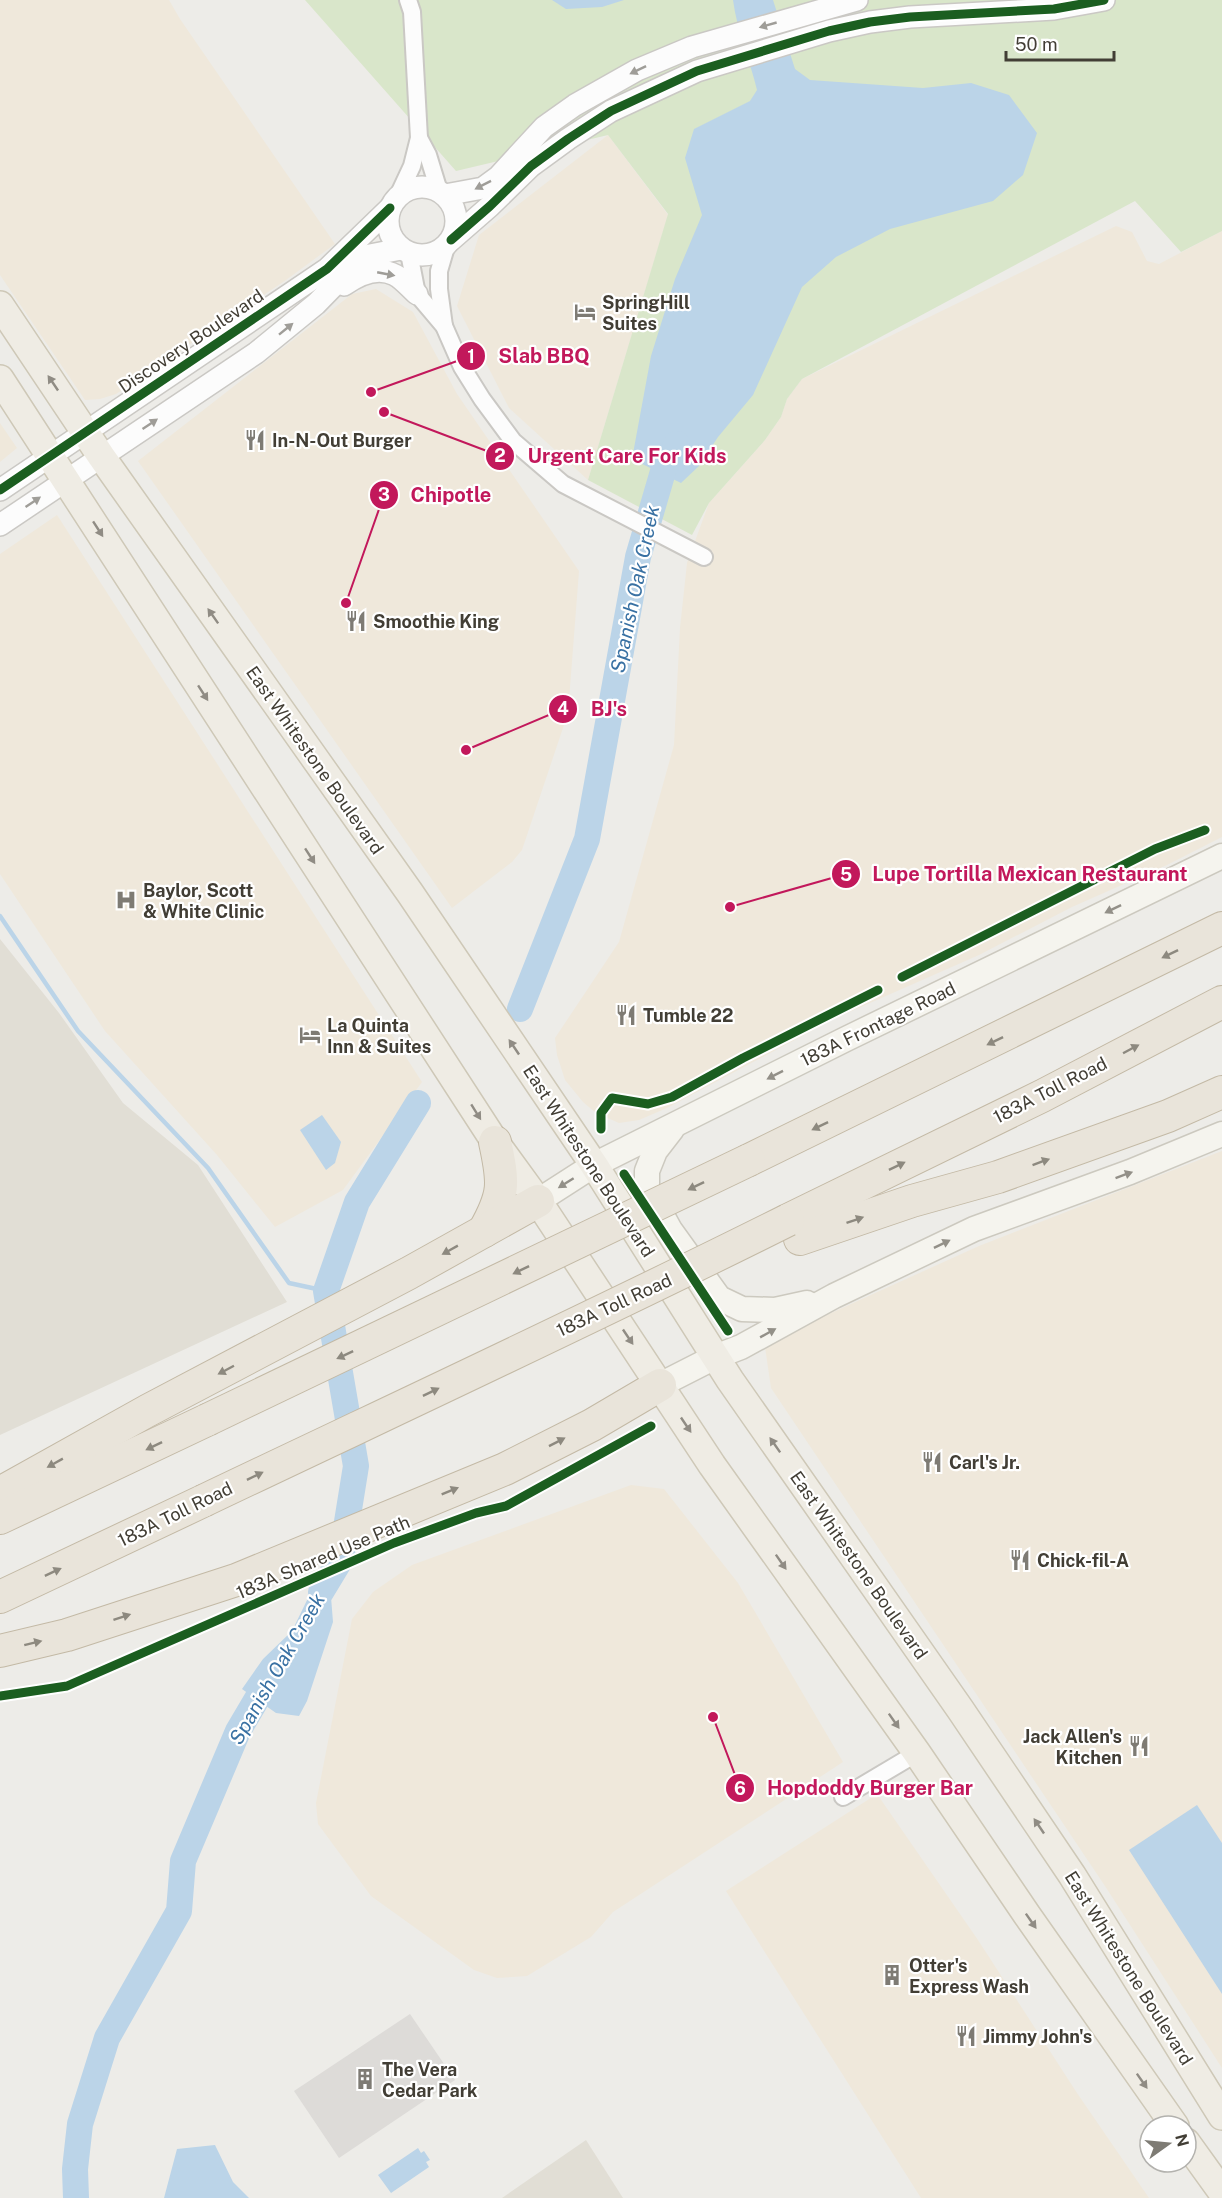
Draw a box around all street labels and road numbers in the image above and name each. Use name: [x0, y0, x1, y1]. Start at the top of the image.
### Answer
street label: Discovery Boulevard: [114, 285, 268, 397]
street label: East Whitestone Boulevard: [242, 662, 388, 858]
street label: 183A Frontage Road: [797, 977, 959, 1071]
street label: 183A Toll Road: [990, 1052, 1110, 1128]
street label: East Whitestone Boulevard: [519, 1061, 659, 1261]
street label: 183A Toll Road: [553, 1269, 675, 1341]
street label: East Whitestone Boulevard: [786, 1467, 932, 1663]
street label: 183A Toll Road: [114, 1477, 236, 1551]
street label: 183A Shared Use Path: [233, 1511, 413, 1603]
street label: East Whitestone Boulevard: [1061, 1867, 1197, 2069]

